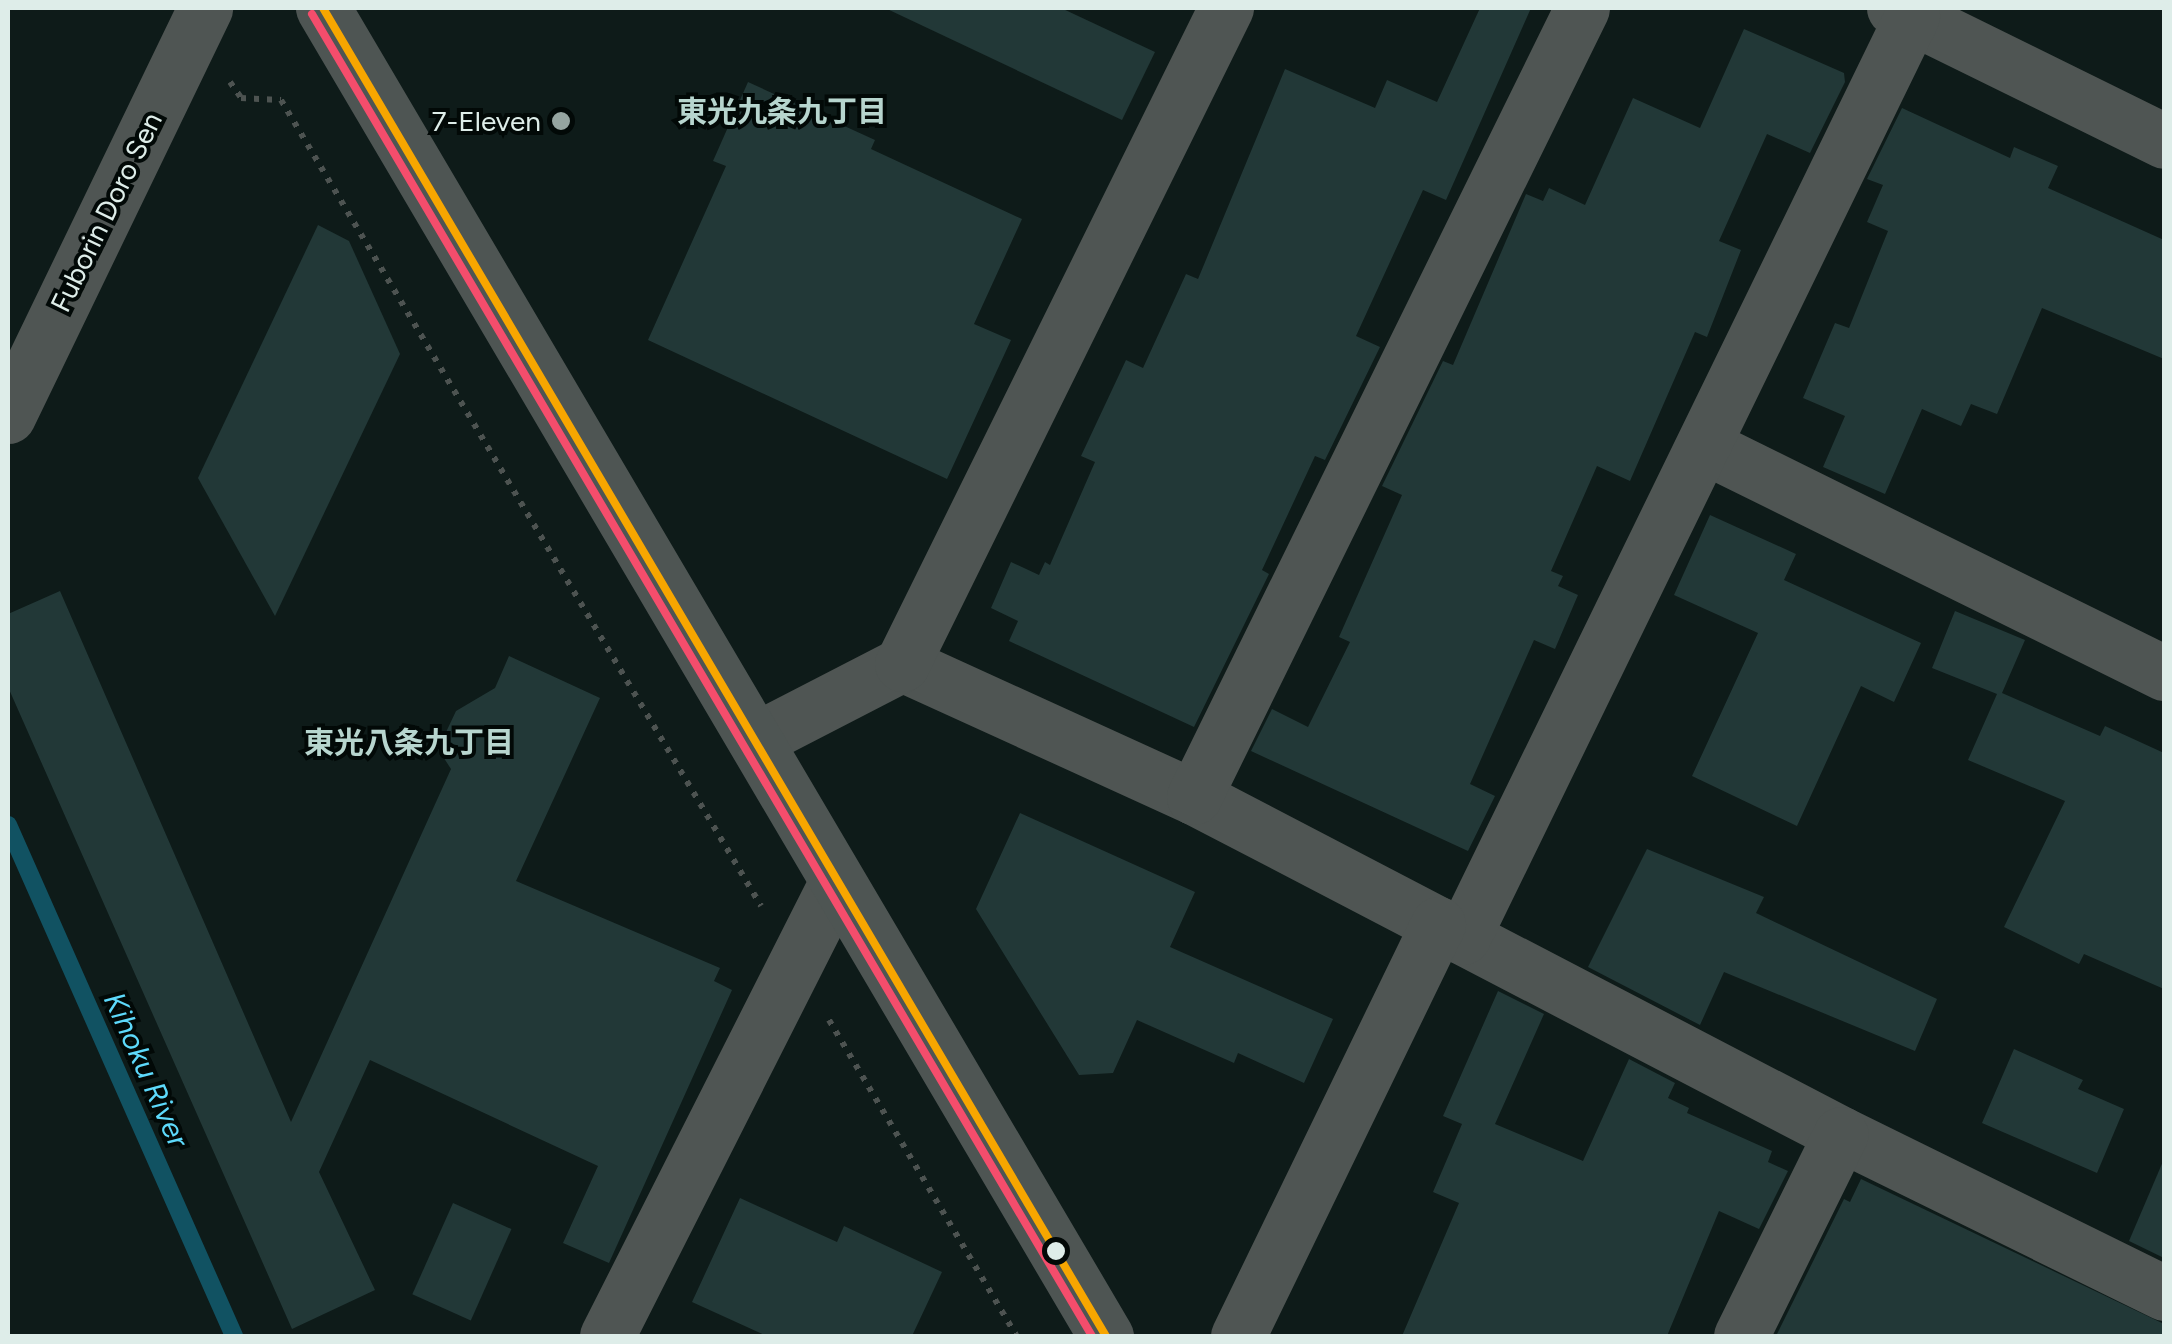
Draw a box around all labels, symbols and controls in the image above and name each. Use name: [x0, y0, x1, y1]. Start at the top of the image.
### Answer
district label: 東光九条九丁目: [677, 94, 887, 130]
place label: 7-Eleven: [431, 104, 541, 138]
street label: Fuborin Doro Sen: [43, 107, 169, 317]
marker: 7-Eleven: [550, 110, 572, 132]
district label: 東光八条九丁目: [304, 725, 514, 761]
water label: Kihoku River: [96, 987, 196, 1153]
unlabelled marker: [1046, 1241, 1066, 1261]

